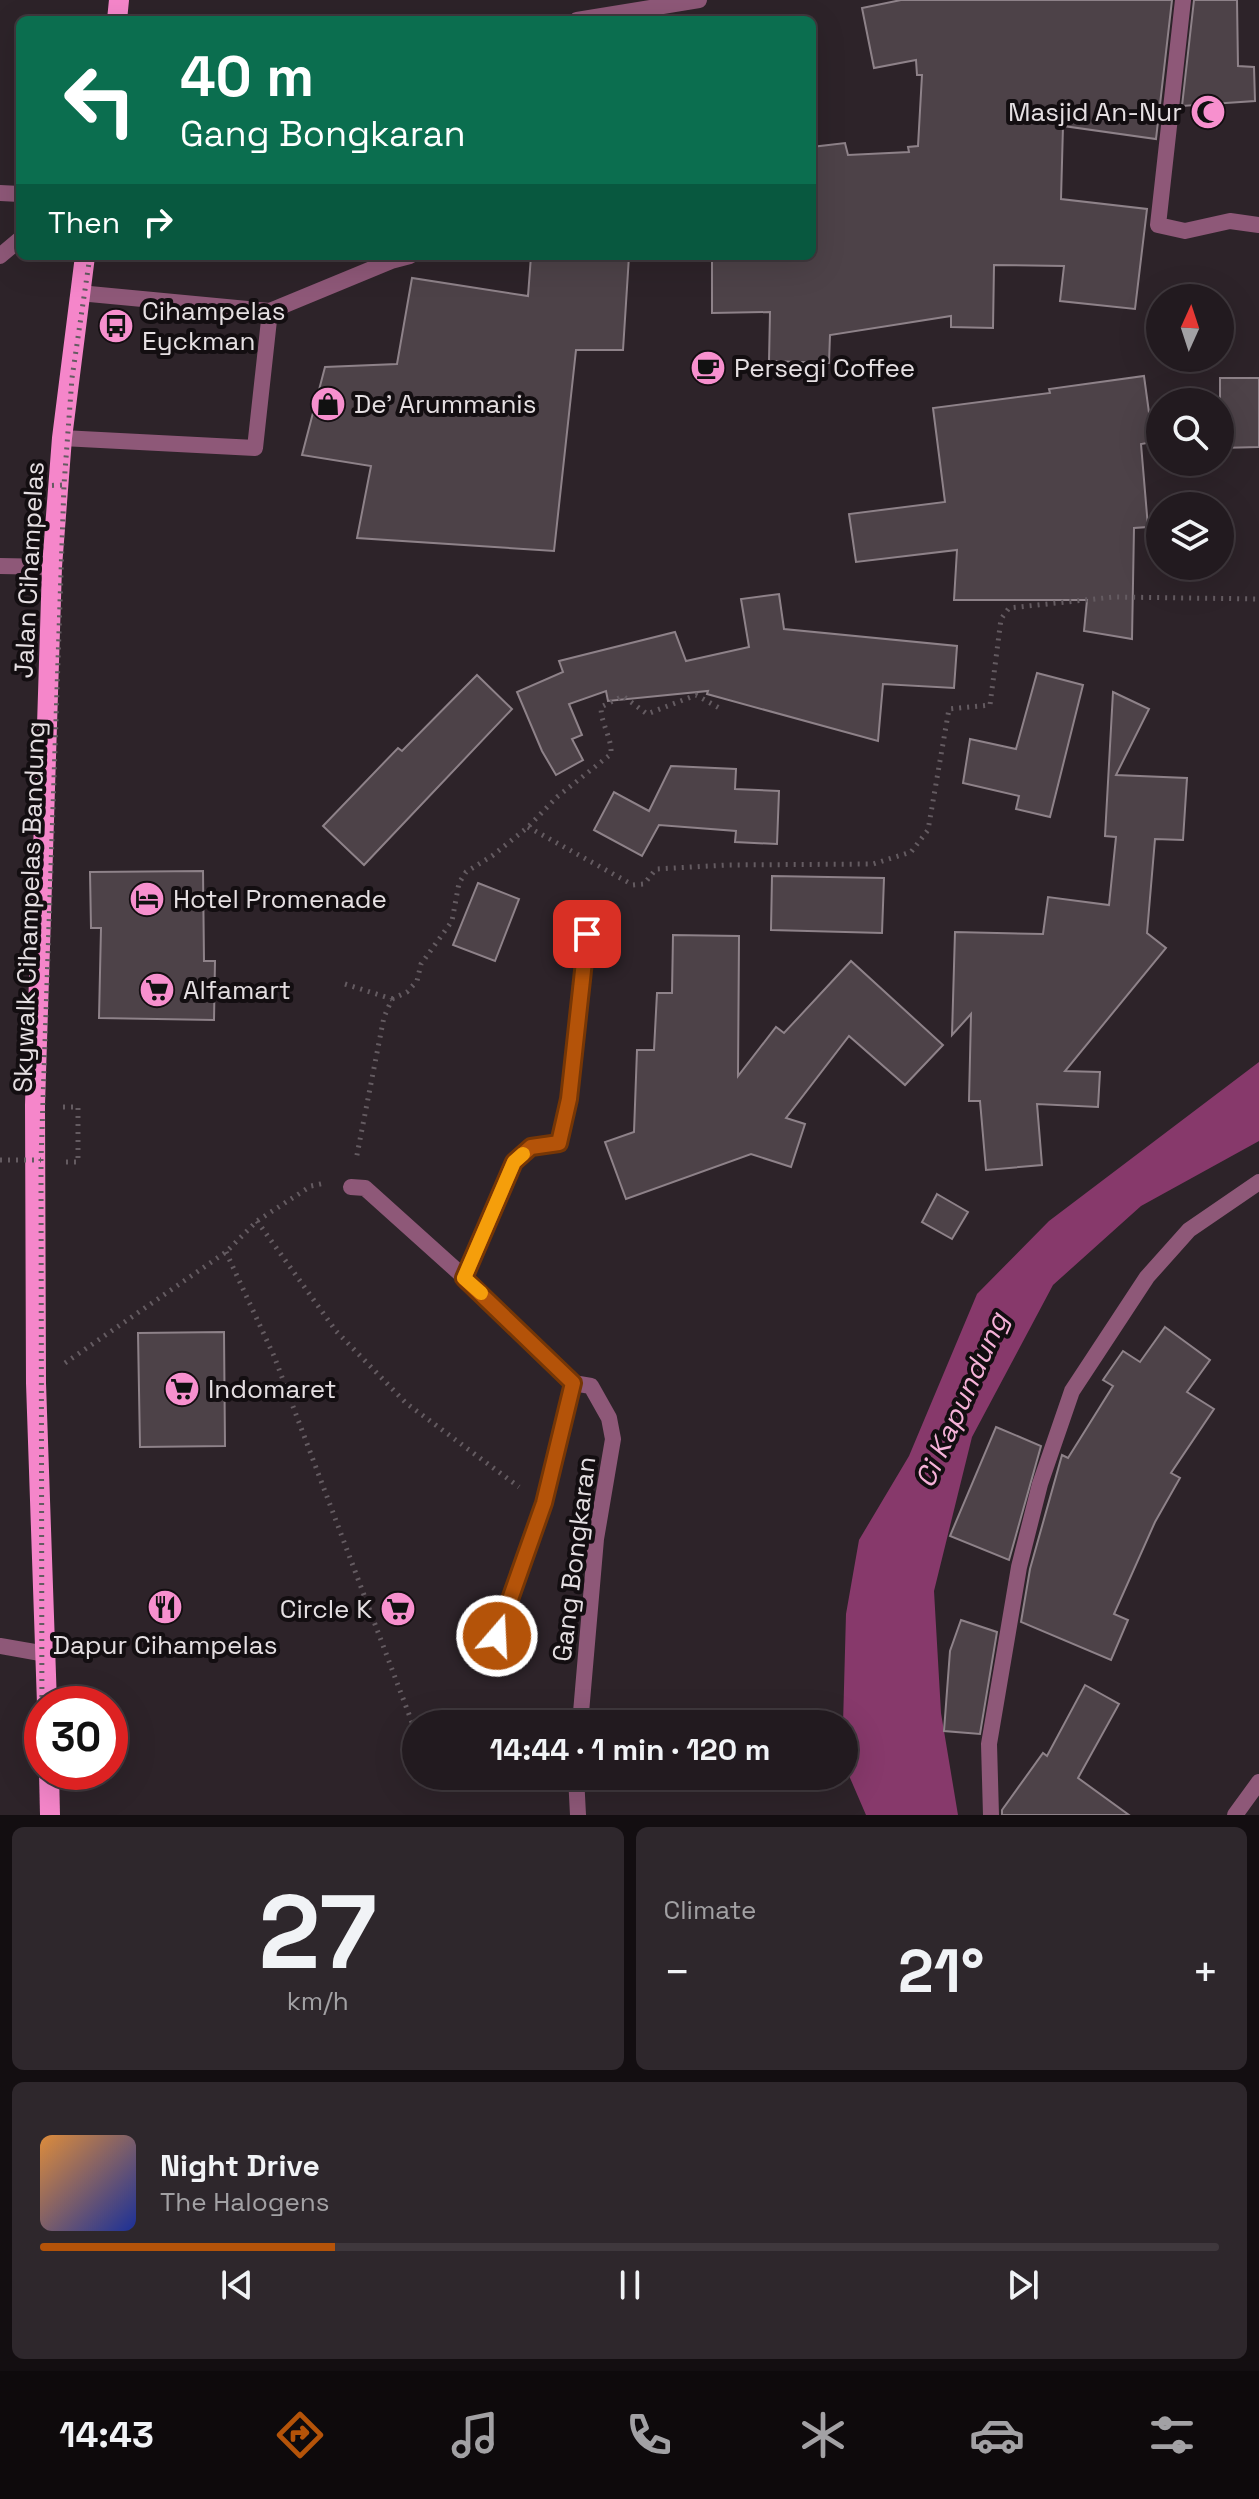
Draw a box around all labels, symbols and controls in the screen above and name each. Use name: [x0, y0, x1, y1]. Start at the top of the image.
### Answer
text: 40 m: [180, 41, 314, 112]
icon: left: [48, 48, 152, 152]
mosque icon: Masjid An-Nur: [1189, 93, 1227, 131]
place label: Masjid An-Nur: [1008, 95, 1182, 129]
text: Gang Bongkaran: [180, 111, 466, 157]
icon: right: [136, 200, 180, 244]
text: Then: [48, 203, 120, 242]
north arrow: [1146, 284, 1234, 372]
map controls: [1146, 284, 1234, 580]
place label: Cihampelas Eyckman: [142, 294, 285, 358]
bus stop icon: Cihampelas Eyckman: [97, 307, 135, 345]
cafe icon: Persegi Coffee: [689, 349, 727, 387]
place label: Persegi Coffee: [734, 351, 915, 385]
shop icon: De' Arummanis: [309, 385, 347, 423]
place label: De' Arummanis: [354, 387, 536, 421]
button: search: [1146, 388, 1234, 476]
street label: Jalan Cihampelas: [6, 461, 52, 679]
button: layers: [1146, 492, 1234, 580]
street label: Skywalk Cihampelas Bandung: [6, 721, 52, 1093]
hotel icon: Hotel Promenade: [128, 880, 166, 918]
place label: Hotel Promenade: [173, 882, 387, 916]
pin: [553, 900, 621, 968]
icon: arrive: [565, 912, 609, 956]
supermarket icon: Alfamart: [138, 971, 176, 1009]
place label: Alfamart: [183, 973, 291, 1007]
water label: Ci Kapundung: [906, 1305, 1016, 1493]
supermarket icon: Indomaret: [163, 1370, 201, 1408]
place label: Indomaret: [208, 1372, 337, 1406]
street label: Gang Bongkaran: [545, 1455, 603, 1663]
restaurant icon: Dapur Cihampelas: [146, 1588, 184, 1626]
supermarket icon: Circle K: [379, 1590, 417, 1628]
place label: Circle K: [280, 1592, 372, 1626]
position arrow: [455, 1594, 539, 1678]
place label: Dapur Cihampelas: [53, 1628, 277, 1662]
speed limit sign: 30: [24, 1686, 128, 1790]
text: 14:44 · 1 min · 120 m: [490, 1730, 770, 1769]
text: 27: [259, 1866, 377, 1998]
text: Climate: [664, 1893, 756, 1927]
text: 21°: [898, 1933, 984, 2010]
text: −: [664, 1944, 691, 2000]
text: +: [1192, 1944, 1219, 2000]
text: km/h: [287, 1984, 349, 2018]
text: Night Drive: [160, 2146, 320, 2185]
text: The Halogens: [160, 2185, 329, 2219]
icon: previous: [215, 2263, 259, 2307]
icon: pause: [608, 2263, 652, 2307]
icon: next: [1001, 2263, 1045, 2307]
icon: directions: [272, 2407, 328, 2463]
icon: music: [447, 2407, 503, 2463]
icon: phone: [621, 2407, 677, 2463]
icon: climate: [795, 2407, 851, 2463]
icon: car: [969, 2407, 1025, 2463]
icon: filters: [1144, 2407, 1200, 2463]
text: 14:43: [59, 2412, 154, 2458]

